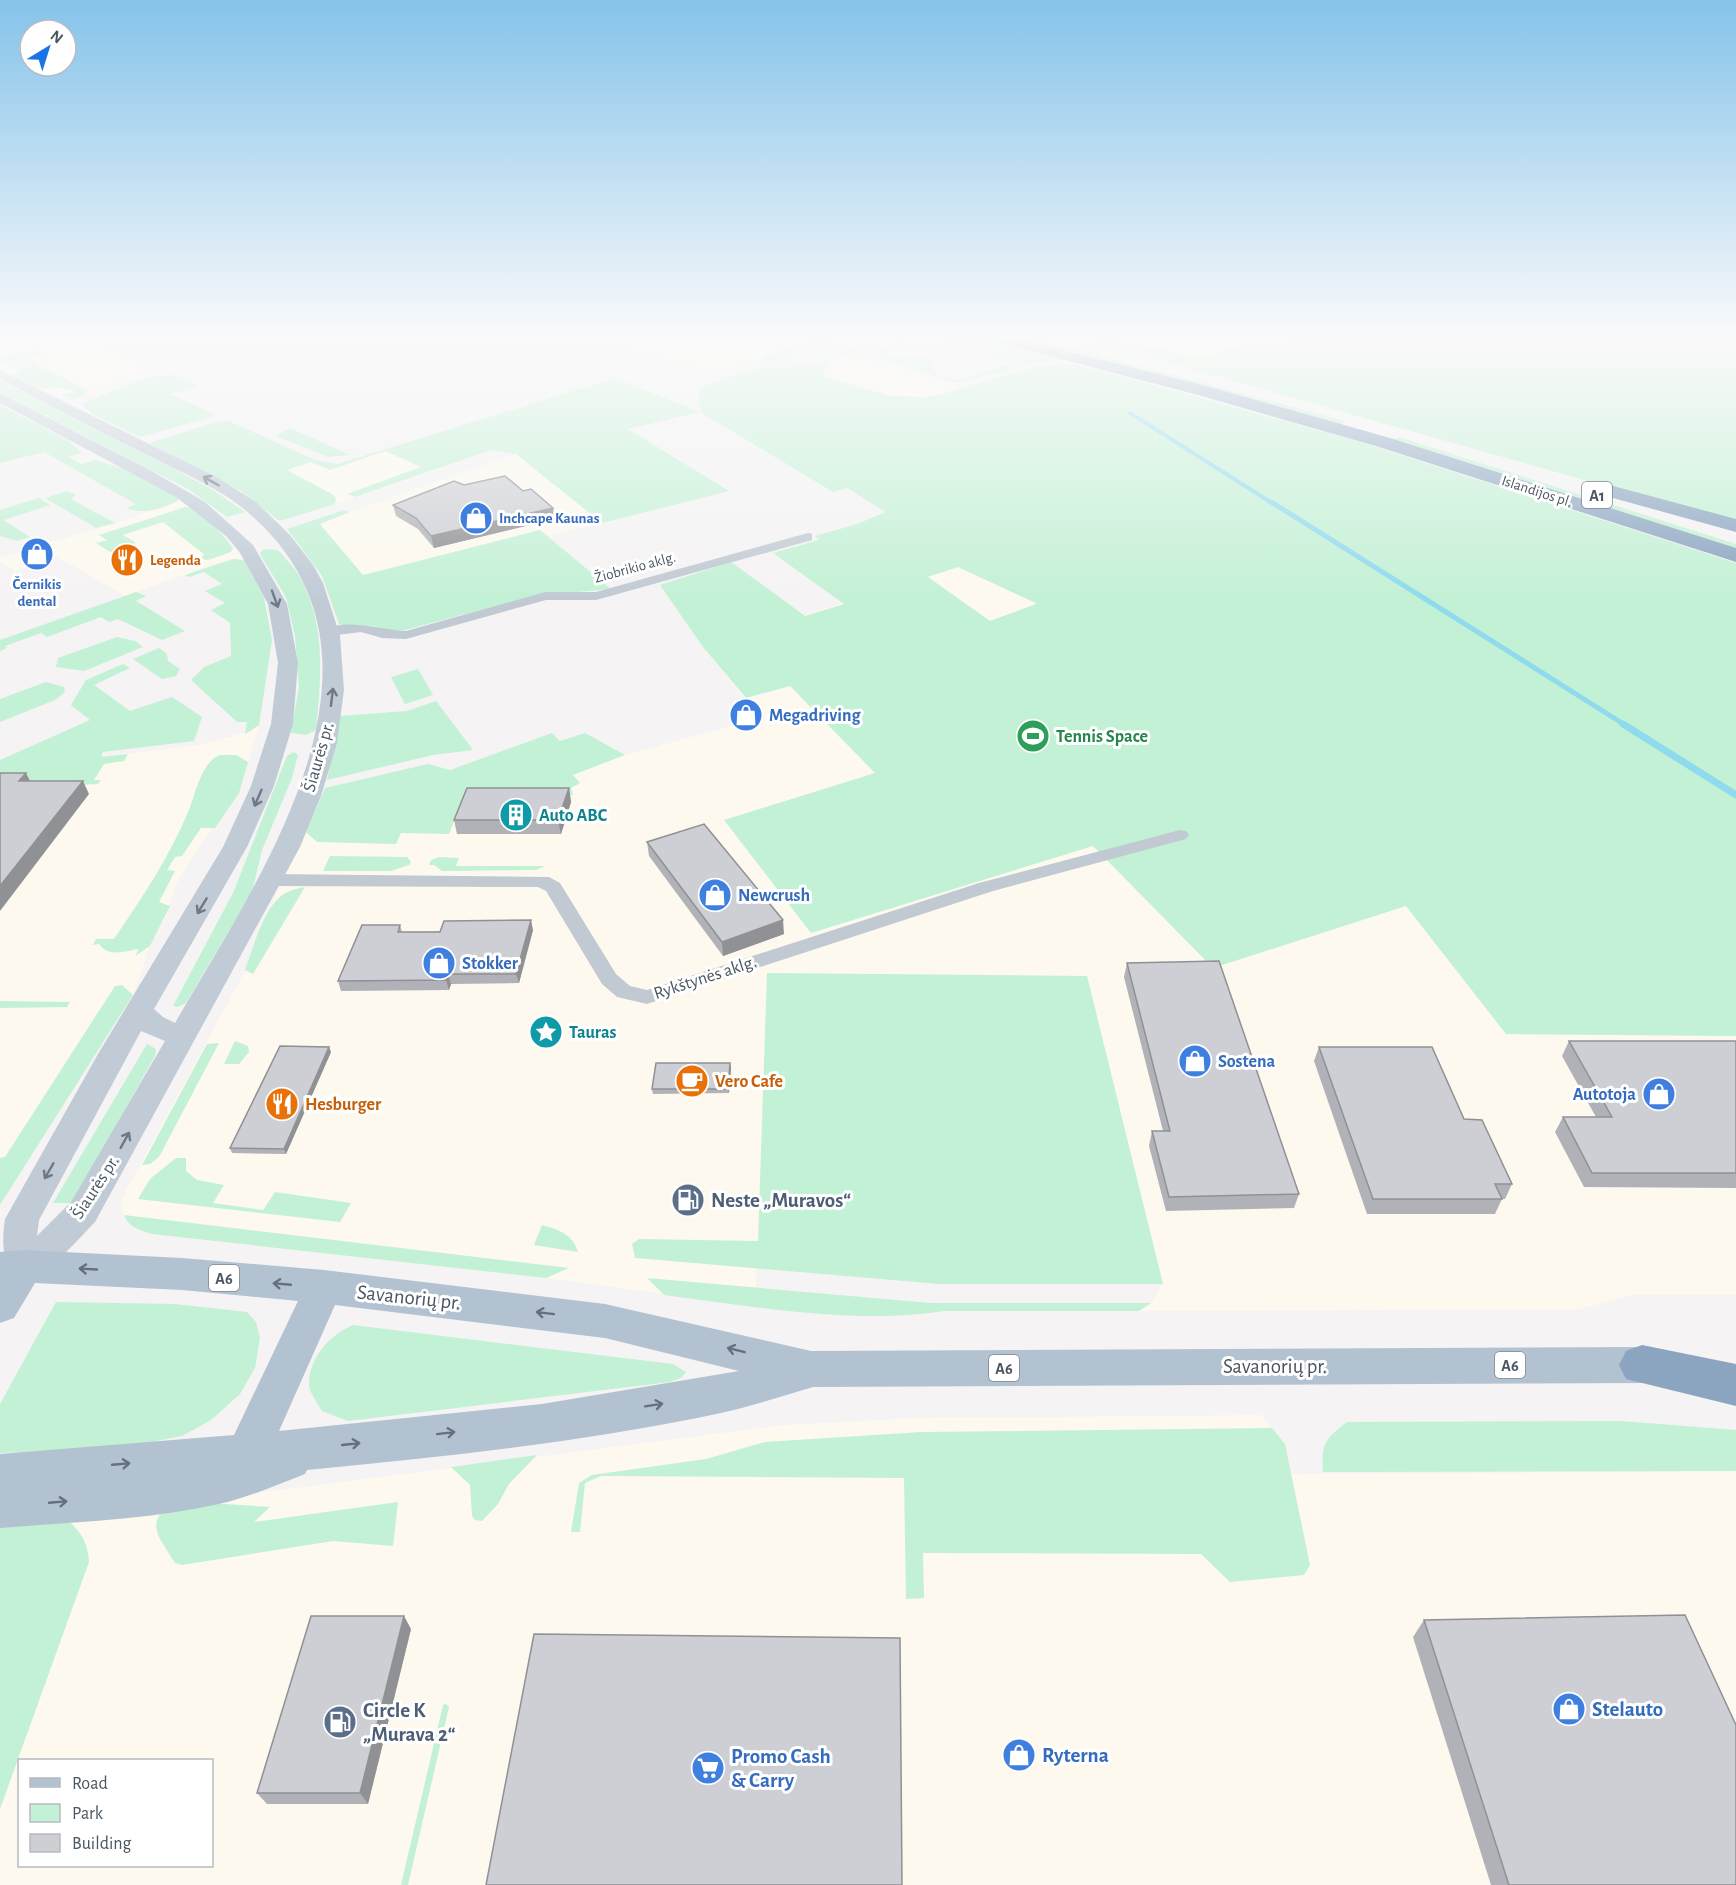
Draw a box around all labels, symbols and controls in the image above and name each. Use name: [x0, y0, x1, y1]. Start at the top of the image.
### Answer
north arrow: [18, 18, 78, 78]
text: N: [47, 27, 66, 47]
street label: Islandijos pl.: [1500, 473, 1574, 510]
one-way arrow: [202, 475, 220, 486]
road number: A1: [1582, 482, 1612, 508]
shop icon: Inchcape Kaunas: [458, 500, 494, 536]
place label: Inchcape Kaunas: [499, 511, 600, 526]
shop icon: Černikis dental: [19, 536, 55, 572]
restaurant icon: Legenda: [109, 542, 145, 578]
street label: Žiobrikio aklg.: [593, 548, 677, 586]
place label: Legenda: [150, 553, 201, 568]
place label: Černikis dental: [13, 576, 62, 609]
one-way arrow: [270, 589, 281, 608]
one-way arrow: [327, 688, 338, 708]
shop icon: Megadriving: [728, 697, 764, 733]
place label: Megadriving: [769, 707, 861, 725]
sports icon: Tennis Space: [1015, 718, 1051, 754]
street label: Šiaurės pr.: [298, 720, 337, 794]
place label: Tennis Space: [1056, 728, 1148, 746]
one-way arrow: [252, 789, 263, 807]
building icon: Auto ABC: [498, 797, 534, 833]
place label: Auto ABC: [539, 807, 608, 825]
shop icon: Newcrush: [697, 877, 733, 913]
place label: Newcrush: [738, 887, 810, 905]
one-way arrow: [195, 897, 207, 914]
shop icon: Stokker: [421, 945, 457, 981]
street label: Rykštynės aklg.: [652, 953, 759, 1003]
place label: Stokker: [462, 955, 519, 973]
place icon: Tauras: [528, 1014, 564, 1050]
place label: Tauras: [569, 1024, 617, 1042]
shop icon: Sostena: [1177, 1043, 1213, 1079]
place label: Sostena: [1218, 1053, 1275, 1071]
cafe icon: Vero Cafe: [674, 1063, 710, 1099]
place label: Vero Cafe: [715, 1073, 783, 1091]
shop icon: Autotoja: [1641, 1076, 1677, 1112]
restaurant icon: Hesburger: [264, 1086, 300, 1122]
place label: Autotoja: [1573, 1086, 1636, 1104]
place label: Hesburger: [305, 1096, 382, 1114]
one-way arrow: [119, 1132, 131, 1149]
street label: Šiaurės pr.: [66, 1151, 123, 1222]
one-way arrow: [43, 1161, 54, 1179]
fuel station icon: Neste „Muravos“: [670, 1182, 706, 1218]
place label: Neste „Muravos“: [711, 1190, 851, 1211]
one-way arrow: [78, 1264, 98, 1275]
road number: A6: [209, 1265, 239, 1291]
one-way arrow: [273, 1278, 292, 1289]
street label: Savanorių pr.: [356, 1282, 462, 1313]
one-way arrow: [535, 1308, 555, 1319]
one-way arrow: [727, 1344, 746, 1356]
road number: A6: [1495, 1352, 1525, 1378]
road number: A6: [989, 1355, 1019, 1381]
street label: Savanorių pr.: [1223, 1356, 1327, 1377]
one-way arrow: [643, 1399, 663, 1410]
one-way arrow: [436, 1427, 456, 1438]
one-way arrow: [341, 1438, 361, 1449]
one-way arrow: [111, 1458, 131, 1469]
one-way arrow: [48, 1496, 68, 1507]
shop icon: Stelauto: [1551, 1691, 1587, 1727]
place label: Stelauto: [1592, 1699, 1663, 1720]
place label: Circle K „Murava 2“: [363, 1700, 456, 1745]
fuel station icon: Circle K „Murava 2“: [322, 1704, 358, 1740]
shop icon: Ryterna: [1001, 1737, 1037, 1773]
place label: Ryterna: [1042, 1745, 1109, 1766]
place label: Promo Cash & Carry: [731, 1746, 831, 1791]
supermarket icon: Promo Cash & Carry: [690, 1750, 726, 1786]
legend: [18, 1759, 213, 1867]
text: Road: [72, 1775, 108, 1793]
text: Park: [72, 1805, 104, 1823]
text: Building: [72, 1835, 132, 1853]

